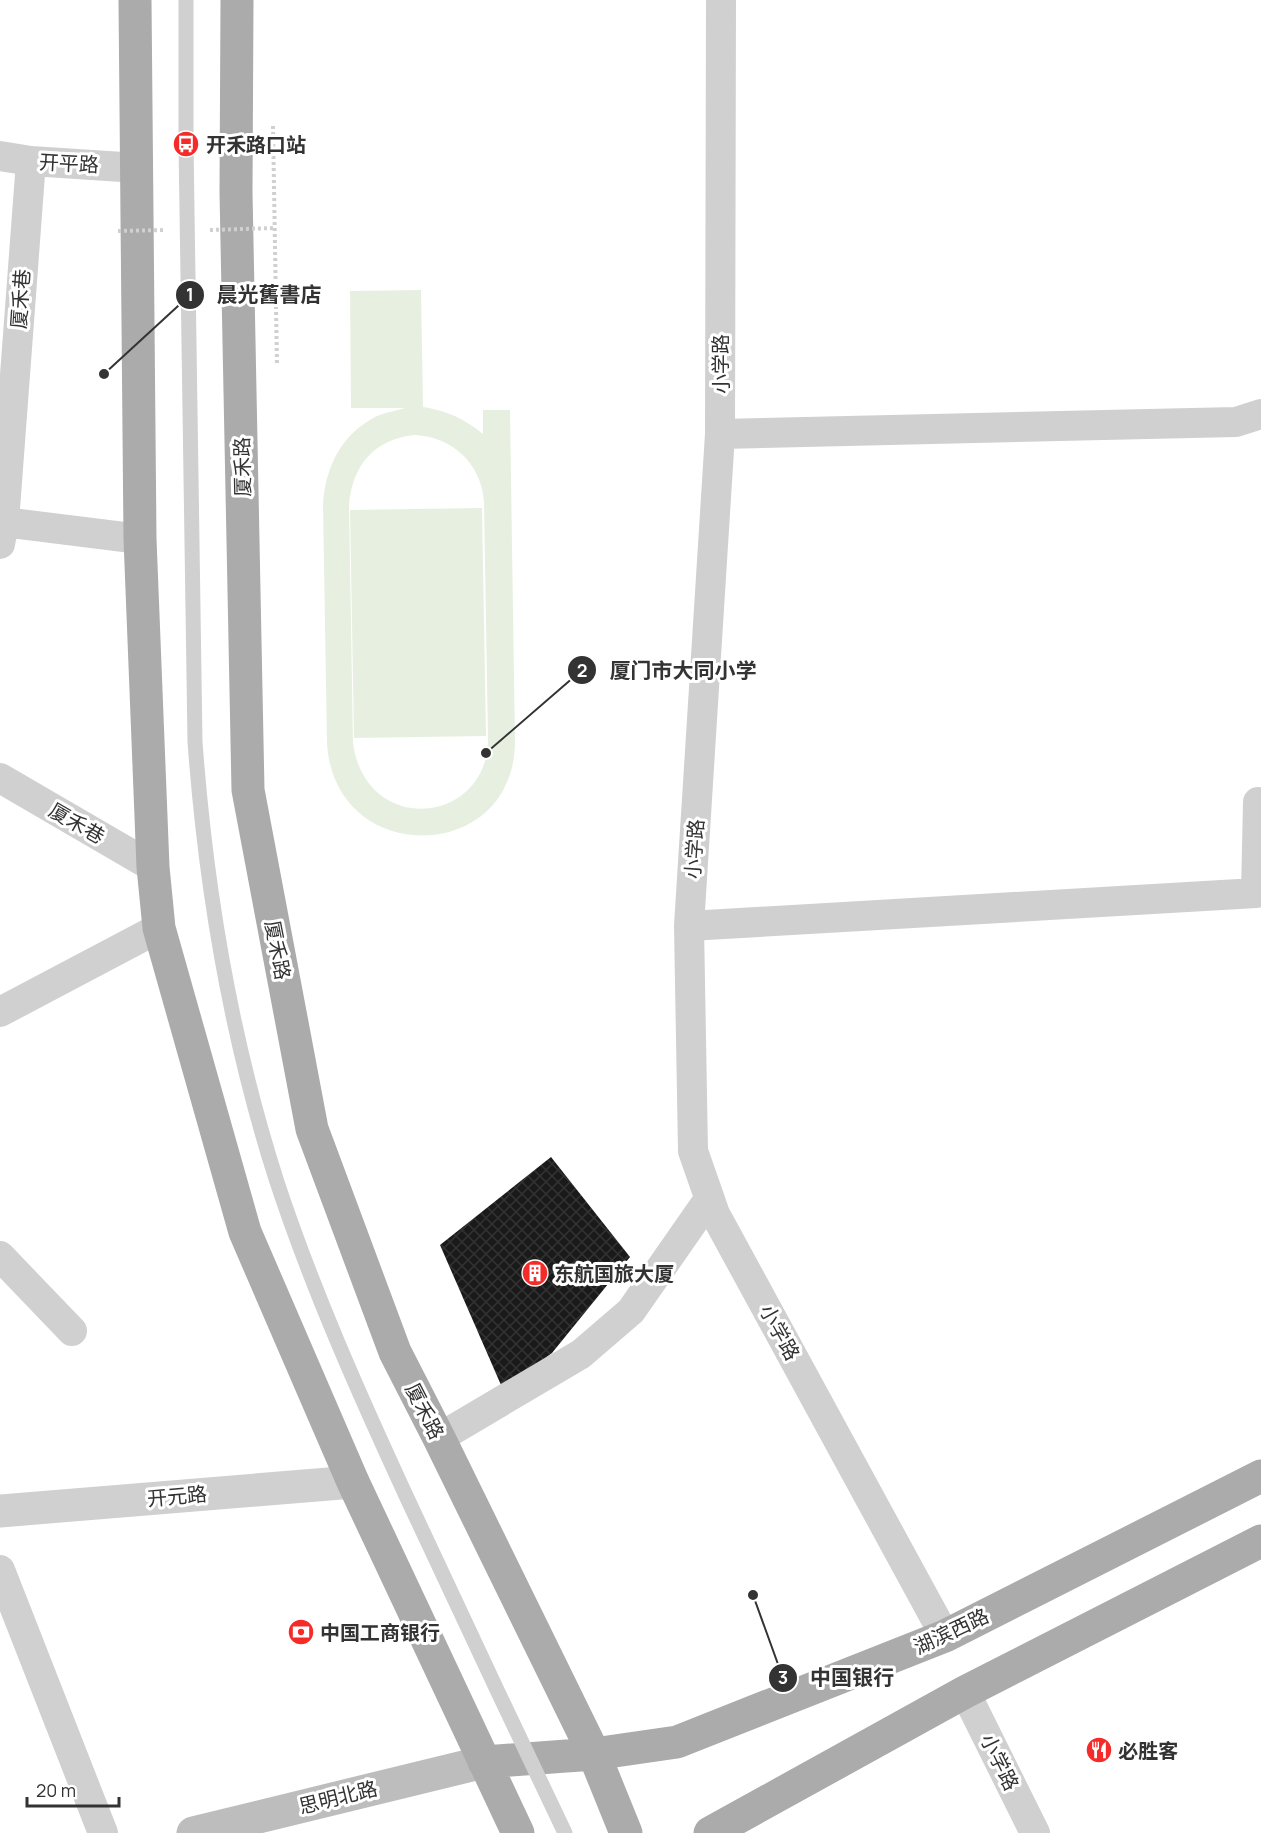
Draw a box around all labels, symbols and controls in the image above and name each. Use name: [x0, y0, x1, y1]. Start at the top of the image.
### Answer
bus stop icon: 开禾路口站: [171, 129, 201, 159]
place label: 开禾路口站: [206, 131, 306, 158]
street label: 开平路: [38, 148, 100, 178]
street label: 厦禾巷: [4, 268, 36, 330]
callout: 晨光舊書店: [175, 275, 334, 314]
text: 晨光舊書店: [217, 280, 322, 308]
text: 1: [186, 282, 194, 306]
street label: 小学路: [707, 334, 734, 394]
street label: 厦禾路: [228, 437, 256, 497]
callout: 厦门市大同小学: [567, 651, 768, 690]
text: 厦门市大同小学: [610, 656, 757, 684]
text: 2: [577, 658, 587, 682]
street label: 厦禾巷: [44, 796, 110, 850]
street label: 小学路: [678, 818, 710, 880]
street label: 厦禾路: [259, 918, 297, 982]
building icon: 东航国旅大厦: [520, 1258, 550, 1288]
place label: 东航国旅大厦: [554, 1260, 674, 1287]
street label: 小学路: [754, 1299, 806, 1365]
street label: 厦禾路: [399, 1378, 451, 1444]
street label: 开元路: [146, 1480, 208, 1512]
street label: 湖滨西路: [909, 1602, 993, 1660]
bank icon: 中国工商银行: [286, 1617, 316, 1647]
place label: 中国工商银行: [320, 1619, 440, 1646]
callout: 中国银行: [768, 1658, 906, 1697]
text: 中国银行: [810, 1663, 894, 1691]
text: 3: [778, 1665, 788, 1689]
street label: 小学路: [975, 1729, 1025, 1795]
restaurant icon: 必胜客: [1084, 1735, 1114, 1765]
place label: 必胜客: [1118, 1737, 1178, 1764]
scale bar: [27, 1770, 118, 1808]
street label: 思明北路: [296, 1774, 380, 1820]
text: 20 m: [36, 1778, 76, 1802]

